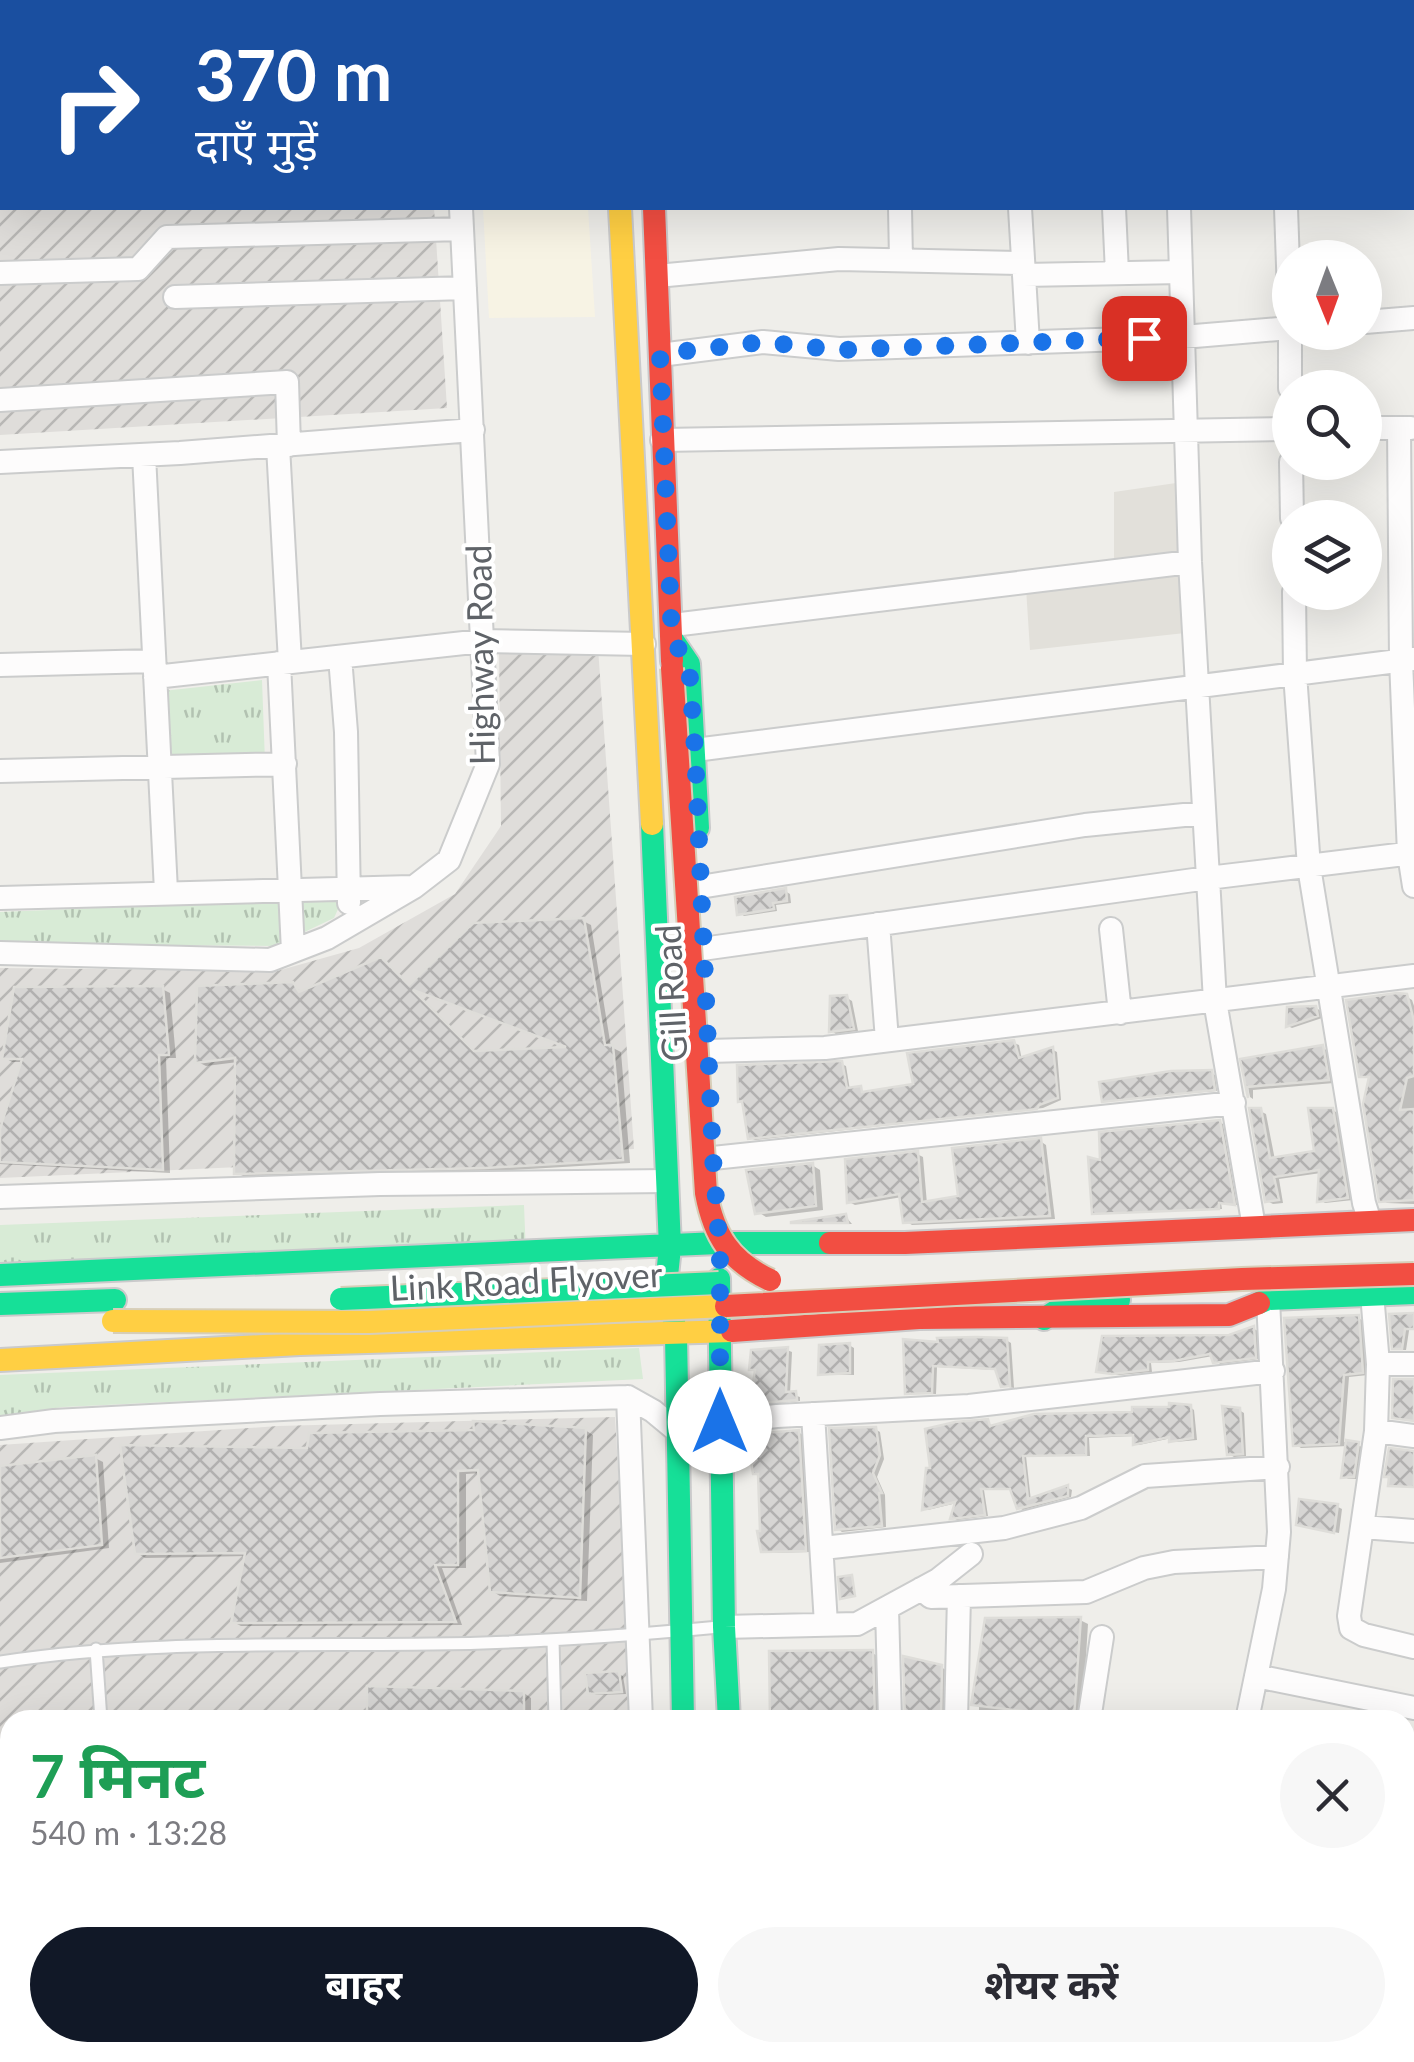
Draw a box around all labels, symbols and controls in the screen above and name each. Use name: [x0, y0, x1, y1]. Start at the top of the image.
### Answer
text: 370 m: [195, 32, 392, 116]
icon: right: [30, 40, 160, 170]
text: दाएँ मुड़ें: [195, 117, 318, 171]
north arrow: [1272, 240, 1382, 350]
map controls: [1272, 240, 1382, 610]
pin: [1102, 296, 1187, 381]
icon: arrive: [1117, 311, 1172, 366]
button: search: [1272, 370, 1382, 480]
button: layers: [1272, 500, 1382, 610]
street label: Highway Road: [456, 544, 502, 766]
street label: Gill Road: [645, 924, 695, 1062]
street label: Link Road Flyover: [389, 1252, 664, 1308]
position arrow: [668, 1370, 772, 1474]
text: 7 मिनट: [30, 1739, 205, 1811]
button: close: [1280, 1743, 1385, 1848]
text: 540 m · 13:28: [30, 1813, 227, 1852]
button: बाहर: [30, 1927, 698, 2042]
button: शेयर करें: [718, 1927, 1385, 2042]

